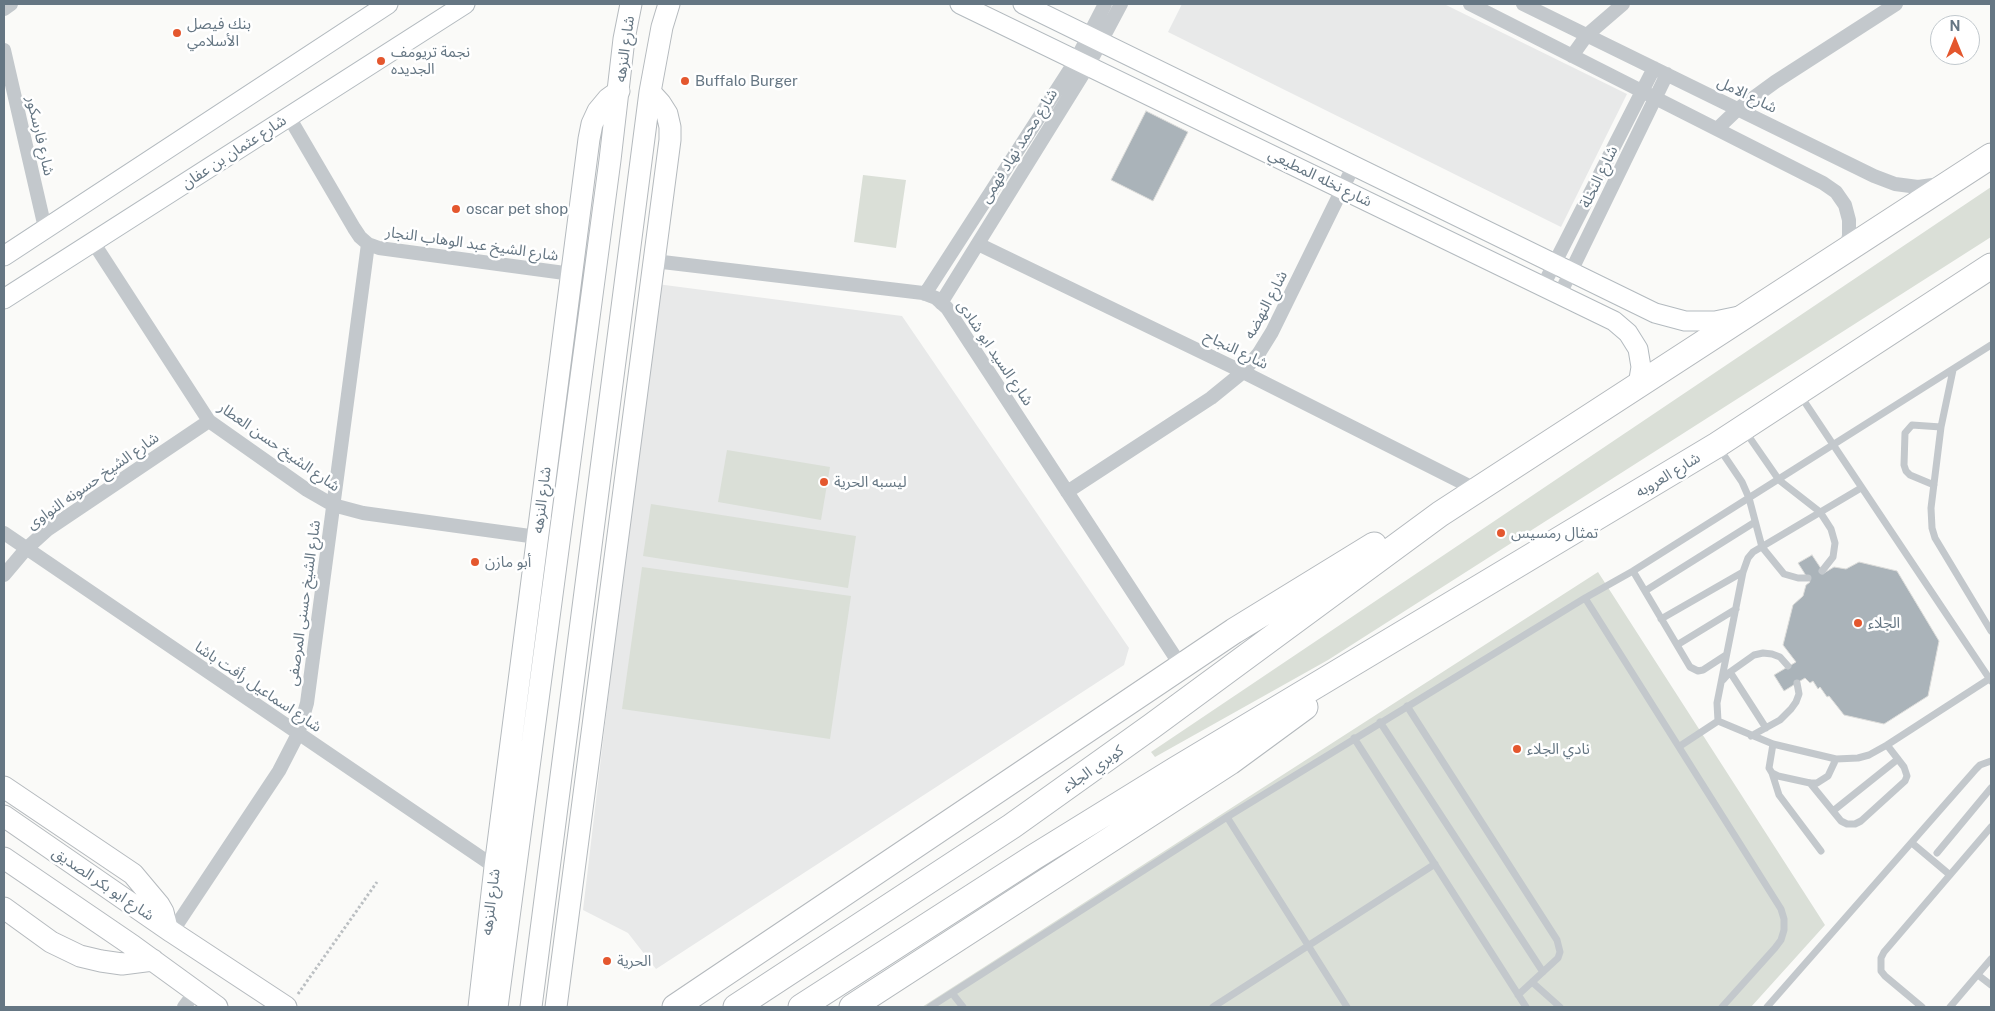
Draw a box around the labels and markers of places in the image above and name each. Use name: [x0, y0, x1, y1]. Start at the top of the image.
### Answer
place label: بنك فيصل الأسلامي: [187, 15, 251, 50]
marker: بنك فيصل الأسلامي: [171, 27, 183, 39]
place label: نجمة تريومف الجديده: [391, 43, 470, 78]
marker: نجمة تريومف الجديده: [375, 55, 387, 67]
place label: Buffalo Burger: [695, 72, 798, 90]
marker: Buffalo Burger: [679, 75, 691, 87]
place label: oscar pet shop: [466, 200, 568, 218]
marker: oscar pet shop: [450, 203, 462, 215]
place label: ليسبه الحرية: [834, 473, 907, 491]
marker: ليسبه الحرية: [818, 476, 830, 488]
place label: تمثال رمسيس: [1511, 524, 1598, 542]
marker: تمثال رمسيس: [1495, 527, 1507, 539]
place label: أبو مازن: [485, 553, 531, 571]
marker: أبو مازن: [469, 556, 481, 568]
place label: الجلاء: [1868, 614, 1900, 632]
marker: الجلاء: [1852, 617, 1864, 629]
place label: نادي الجلاء: [1527, 740, 1590, 758]
marker: نادي الجلاء: [1511, 743, 1523, 755]
place label: الحرية: [617, 952, 651, 970]
marker: الحرية: [601, 955, 613, 967]

